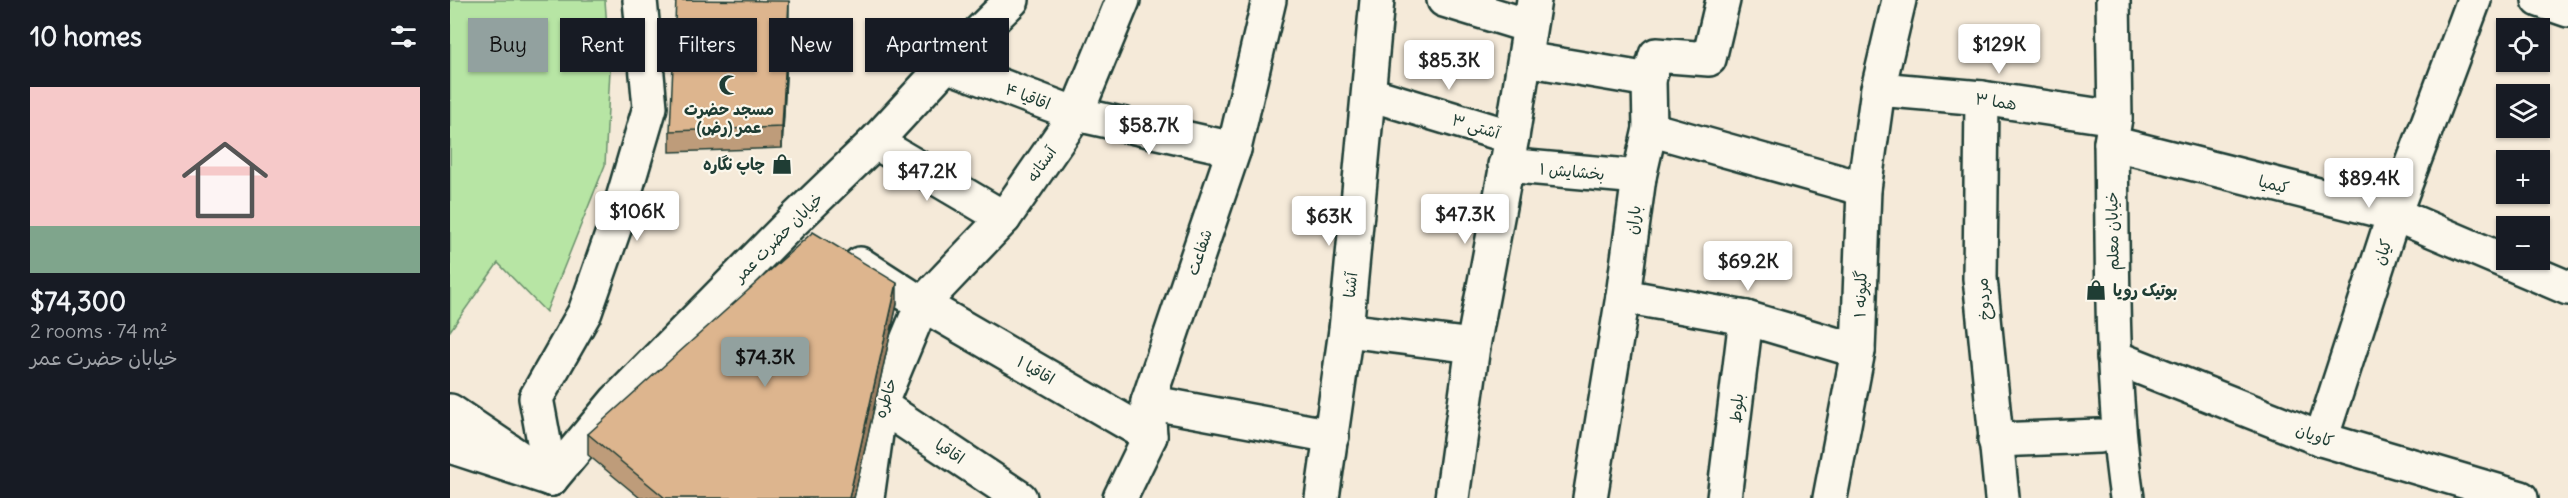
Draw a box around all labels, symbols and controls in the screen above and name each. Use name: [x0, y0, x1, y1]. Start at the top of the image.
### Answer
chip: Buy: [468, 18, 548, 72]
chip: Rent: [560, 18, 645, 72]
chip: Filters: [657, 18, 757, 72]
chip: New: [769, 18, 853, 72]
chip: Apartment: [865, 18, 1009, 72]
map controls: [2496, 18, 2550, 270]
button: locate: [2496, 18, 2550, 72]
text: 10 homes: [30, 20, 142, 53]
icon: filters: [387, 20, 420, 53]
pin: $129K: [1957, 24, 2041, 75]
text: $129K: [1972, 31, 2026, 56]
pin: $85.3K: [1400, 40, 1498, 91]
text: $85.3K: [1418, 47, 1480, 72]
mosque icon: مسجد حضرت عمر (رض): [717, 73, 741, 97]
street label: اقاقیا ۴: [1003, 78, 1053, 114]
button: layers: [2496, 84, 2550, 138]
street label: هما ۳: [1974, 88, 2018, 114]
place label: مسجد حضرت عمر (رض): [684, 99, 774, 138]
pin: $58.7K: [1100, 105, 1198, 156]
street label: آشتی ۳: [1449, 109, 1503, 144]
text: $58.7K: [1119, 112, 1179, 137]
icon: home: [171, 126, 279, 234]
street label: آستانه: [1022, 141, 1061, 186]
button: +: [2496, 150, 2550, 204]
pin: $47.2K: [878, 151, 976, 202]
shop icon: چاپ نگاره: [770, 152, 794, 176]
place label: چاپ نگاره: [703, 154, 765, 175]
text: $47.2K: [897, 158, 957, 183]
street label: بخشایش ۱: [1539, 158, 1605, 184]
pin: $89.4K: [2320, 158, 2418, 209]
text: $89.4K: [2338, 165, 2400, 190]
street label: کیمیا: [2257, 171, 2291, 197]
street label: خیابان حضرت عمر: [728, 188, 827, 287]
pin: $106K: [595, 191, 679, 242]
street label: خیابان معلم: [2101, 192, 2126, 270]
pin: $47.3K: [1416, 194, 1514, 245]
pin: $63K: [1293, 196, 1365, 247]
text: $106K: [609, 198, 665, 223]
text: $47.3K: [1435, 201, 1495, 226]
text: $63K: [1306, 203, 1352, 228]
street label: باران: [1621, 204, 1645, 236]
button: −: [2496, 216, 2550, 270]
street label: شفاعت: [1182, 226, 1216, 278]
street label: کیان: [2368, 236, 2396, 268]
pin: $69.2K: [1699, 241, 1797, 292]
text: $69.2K: [1717, 248, 1779, 273]
street label: آشنا: [1339, 270, 1361, 299]
street label: گلپونه ۱: [1849, 270, 1872, 318]
street label: مردوخ: [1972, 277, 1995, 321]
shop icon: بوتیک رویا: [2084, 278, 2108, 302]
place label: بوتیک رویا: [2113, 280, 2177, 301]
text: $74,300: [30, 285, 126, 318]
text: 2 rooms · 74 m²: [30, 318, 167, 343]
pin: $74.3K: [716, 337, 814, 388]
text: $74.3K: [735, 344, 795, 369]
text: خیابان حضرت عمر: [30, 345, 178, 370]
street label: اقاقیا ۱: [1013, 351, 1059, 389]
street label: خاطره: [870, 376, 900, 420]
street label: بلوط: [1724, 392, 1748, 424]
street label: کاویان: [2293, 419, 2337, 451]
street label: اقاقیا: [932, 434, 968, 468]

